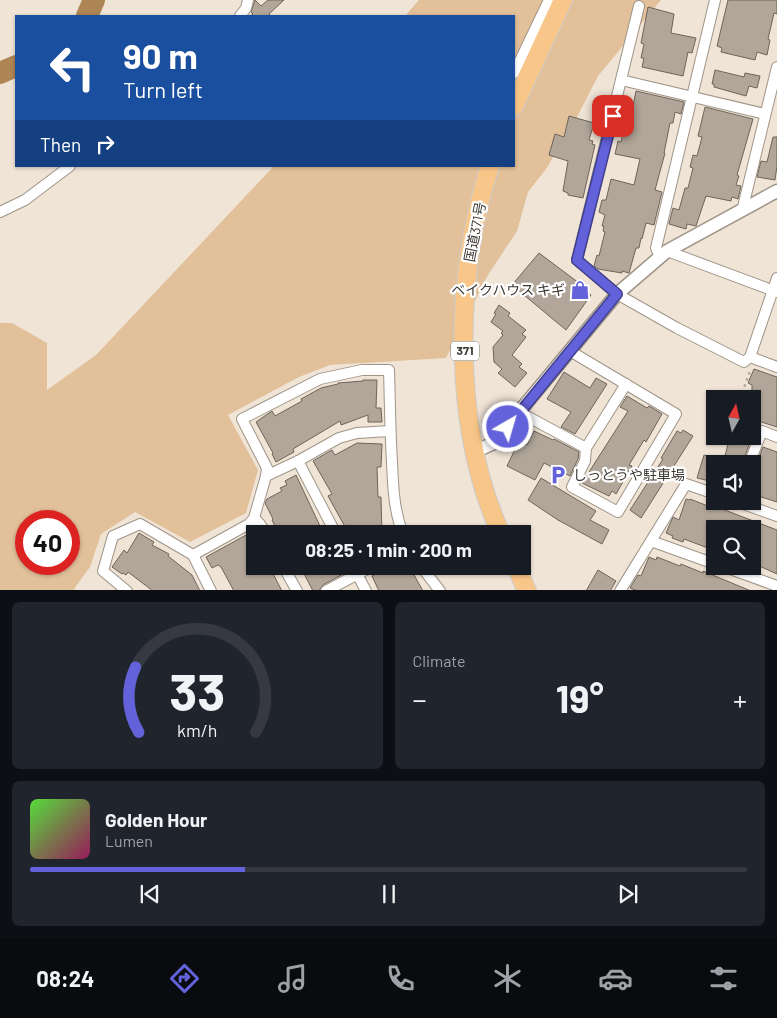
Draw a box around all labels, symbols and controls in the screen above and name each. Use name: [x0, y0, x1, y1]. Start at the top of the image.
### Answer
text: 90 m: [123, 34, 198, 76]
icon: left: [40, 35, 105, 100]
text: Turn left: [123, 76, 203, 102]
pin: [592, 95, 634, 137]
icon: arrive: [599, 102, 627, 130]
icon: right: [91, 130, 119, 158]
text: Then: [40, 133, 81, 156]
street label: 国道371号: [460, 200, 489, 263]
shop icon: ベイクハウス キギ: [569, 279, 591, 301]
place label: ベイクハウス キギ: [451, 281, 565, 298]
road number: 371: [451, 342, 479, 361]
north arrow: [706, 390, 761, 445]
map controls: [706, 390, 761, 575]
position arrow: [481, 400, 533, 452]
button: sound: [706, 455, 761, 510]
parking icon: しっとうや駐車場: [547, 464, 569, 486]
place label: しっとうや駐車場: [573, 466, 685, 483]
speed limit sign: 40: [15, 510, 80, 575]
button: search: [706, 520, 761, 575]
text: 08:25 · 1 min · 200 m: [305, 538, 472, 561]
text: Climate: [413, 651, 465, 670]
text: 33: [169, 659, 225, 721]
text: 19°: [556, 675, 604, 721]
text: −: [413, 682, 427, 716]
text: +: [733, 682, 747, 716]
text: km/h: [177, 719, 217, 741]
text: Golden Hour: [105, 808, 207, 831]
text: Lumen: [105, 831, 153, 850]
icon: previous: [136, 880, 164, 908]
icon: pause: [375, 880, 403, 908]
icon: next: [614, 880, 642, 908]
icon: directions: [167, 961, 202, 996]
icon: music: [275, 961, 310, 996]
icon: phone: [383, 961, 418, 996]
icon: climate: [490, 961, 525, 996]
icon: car: [598, 961, 633, 996]
icon: filters: [706, 961, 741, 996]
text: 08:24: [36, 965, 94, 991]

